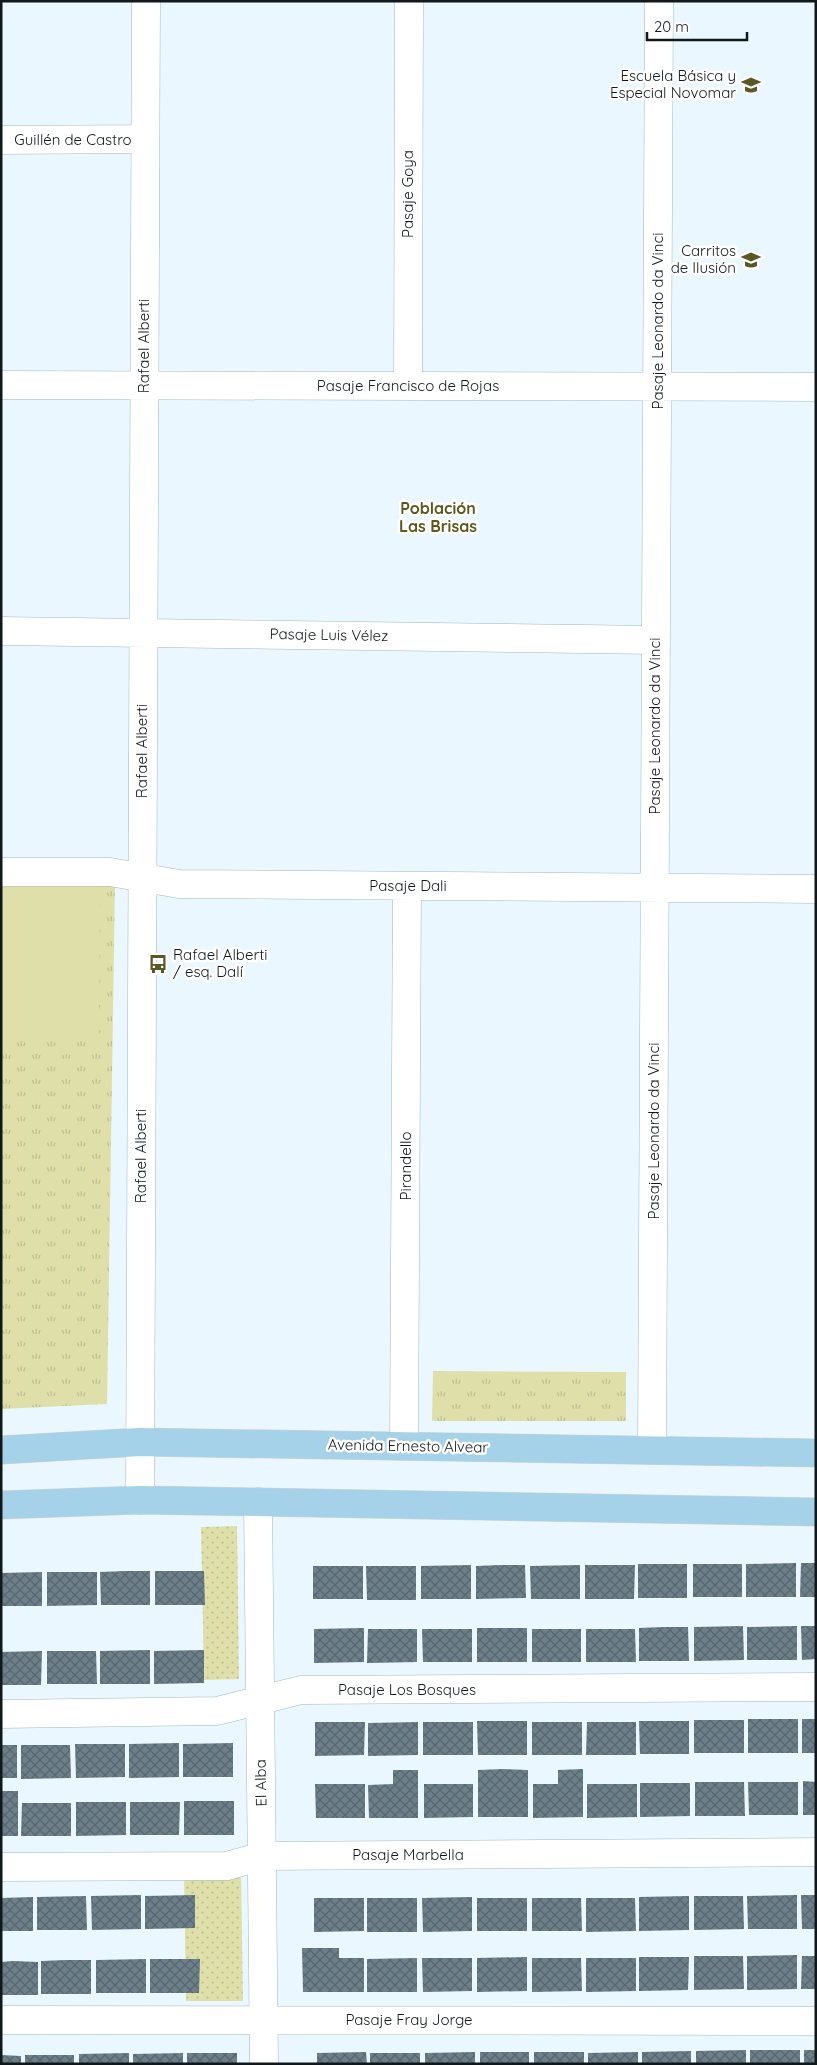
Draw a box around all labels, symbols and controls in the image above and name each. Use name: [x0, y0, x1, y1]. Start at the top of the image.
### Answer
scale bar: [647, 10, 747, 42]
text: 20 m: [654, 17, 689, 36]
place label: Escuela Básica y Especial Novomar: [610, 66, 736, 102]
school or university icon: Escuela Básica y Especial Novomar: [740, 74, 762, 96]
street label: Guillén de Castro: [14, 130, 132, 149]
street label: Pasaje Goya: [398, 150, 417, 238]
street label: Pasaje Leonardo da Vinci: [648, 233, 667, 409]
place label: Carritos de Ilusión: [671, 241, 736, 277]
school or university icon: Carritos de Ilusión: [740, 249, 762, 271]
street label: Rafael Alberti: [134, 299, 153, 393]
street label: Pasaje Francisco de Rojas: [317, 376, 499, 395]
district label: Población Las Brisas: [399, 498, 477, 536]
street label: Pasaje Luis Vélez: [269, 624, 389, 645]
street label: Pasaje Leonardo da Vinci: [645, 638, 664, 814]
street label: Rafael Alberti: [132, 704, 151, 798]
street label: Pasaje Dali: [369, 876, 447, 895]
place label: Rafael Alberti / esq. Dalí: [173, 945, 268, 981]
bus stop icon: Rafael Alberti / esq. Dalí: [147, 953, 169, 975]
street label: Pasaje Leonardo da Vinci: [644, 1043, 663, 1219]
street label: Rafael Alberti: [131, 1109, 150, 1203]
street label: Pirandello: [396, 1132, 415, 1200]
street label: Avenida Ernesto Alvear: [328, 1435, 489, 1456]
street label: Pasaje Los Bosques: [338, 1680, 476, 1699]
street label: El Alba: [251, 1759, 270, 1807]
street label: Pasaje Marbella: [352, 1845, 464, 1864]
street label: Pasaje Fray Jorge: [345, 2010, 473, 2029]

